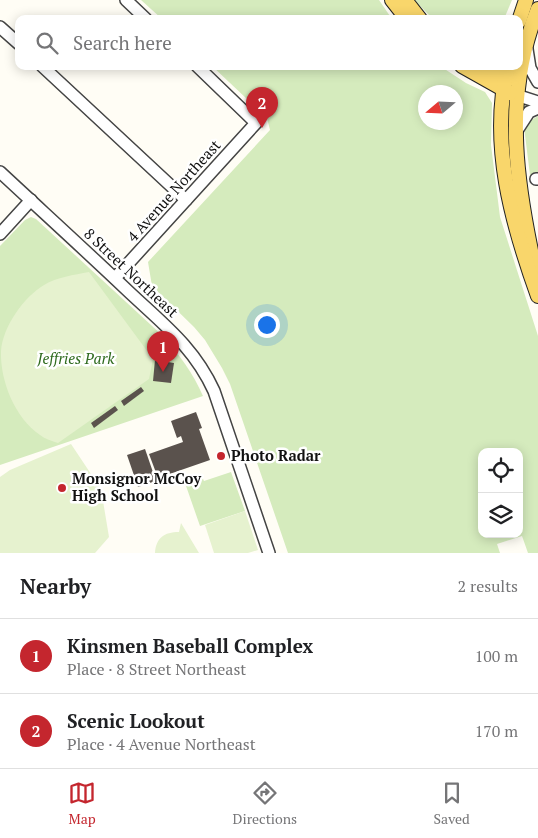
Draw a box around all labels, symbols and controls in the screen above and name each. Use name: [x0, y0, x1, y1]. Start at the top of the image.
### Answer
search box: [15, 15, 523, 70]
icon: search: [33, 29, 61, 57]
text: Search here: [73, 30, 172, 55]
north arrow: [418, 85, 463, 130]
pin: 2: [246, 87, 278, 128]
street label: 4 Avenue Northeast: [122, 135, 225, 246]
street label: 8 Street Northeast: [80, 223, 183, 321]
your location: [254, 312, 280, 338]
pin: 1: [147, 331, 179, 372]
park label: Jeffries Park: [37, 348, 115, 368]
place label: Photo Radar: [231, 445, 321, 465]
map controls: [478, 448, 523, 538]
button: locate: [478, 448, 523, 493]
marker: Photo Radar: [215, 450, 227, 462]
place label: Monsignor McCoy High School: [72, 468, 202, 505]
marker: Monsignor McCoy High School: [56, 482, 68, 494]
button: layers: [478, 493, 523, 538]
text: Nearby: [20, 572, 91, 600]
text: 2 results: [458, 575, 518, 597]
text: Kinsmen Baseball Complex: [67, 633, 313, 658]
text: 1: [31, 645, 41, 667]
text: 100 m: [475, 645, 518, 667]
text: Place · 8 Street Northeast: [67, 658, 246, 680]
text: Scenic Lookout: [67, 708, 205, 733]
text: 2: [31, 720, 41, 742]
text: 170 m: [475, 720, 518, 742]
text: Place · 4 Avenue Northeast: [67, 733, 256, 755]
tab: Map: [68, 779, 96, 828]
tab: Directions: [233, 779, 297, 828]
tab: Saved: [434, 779, 470, 828]

